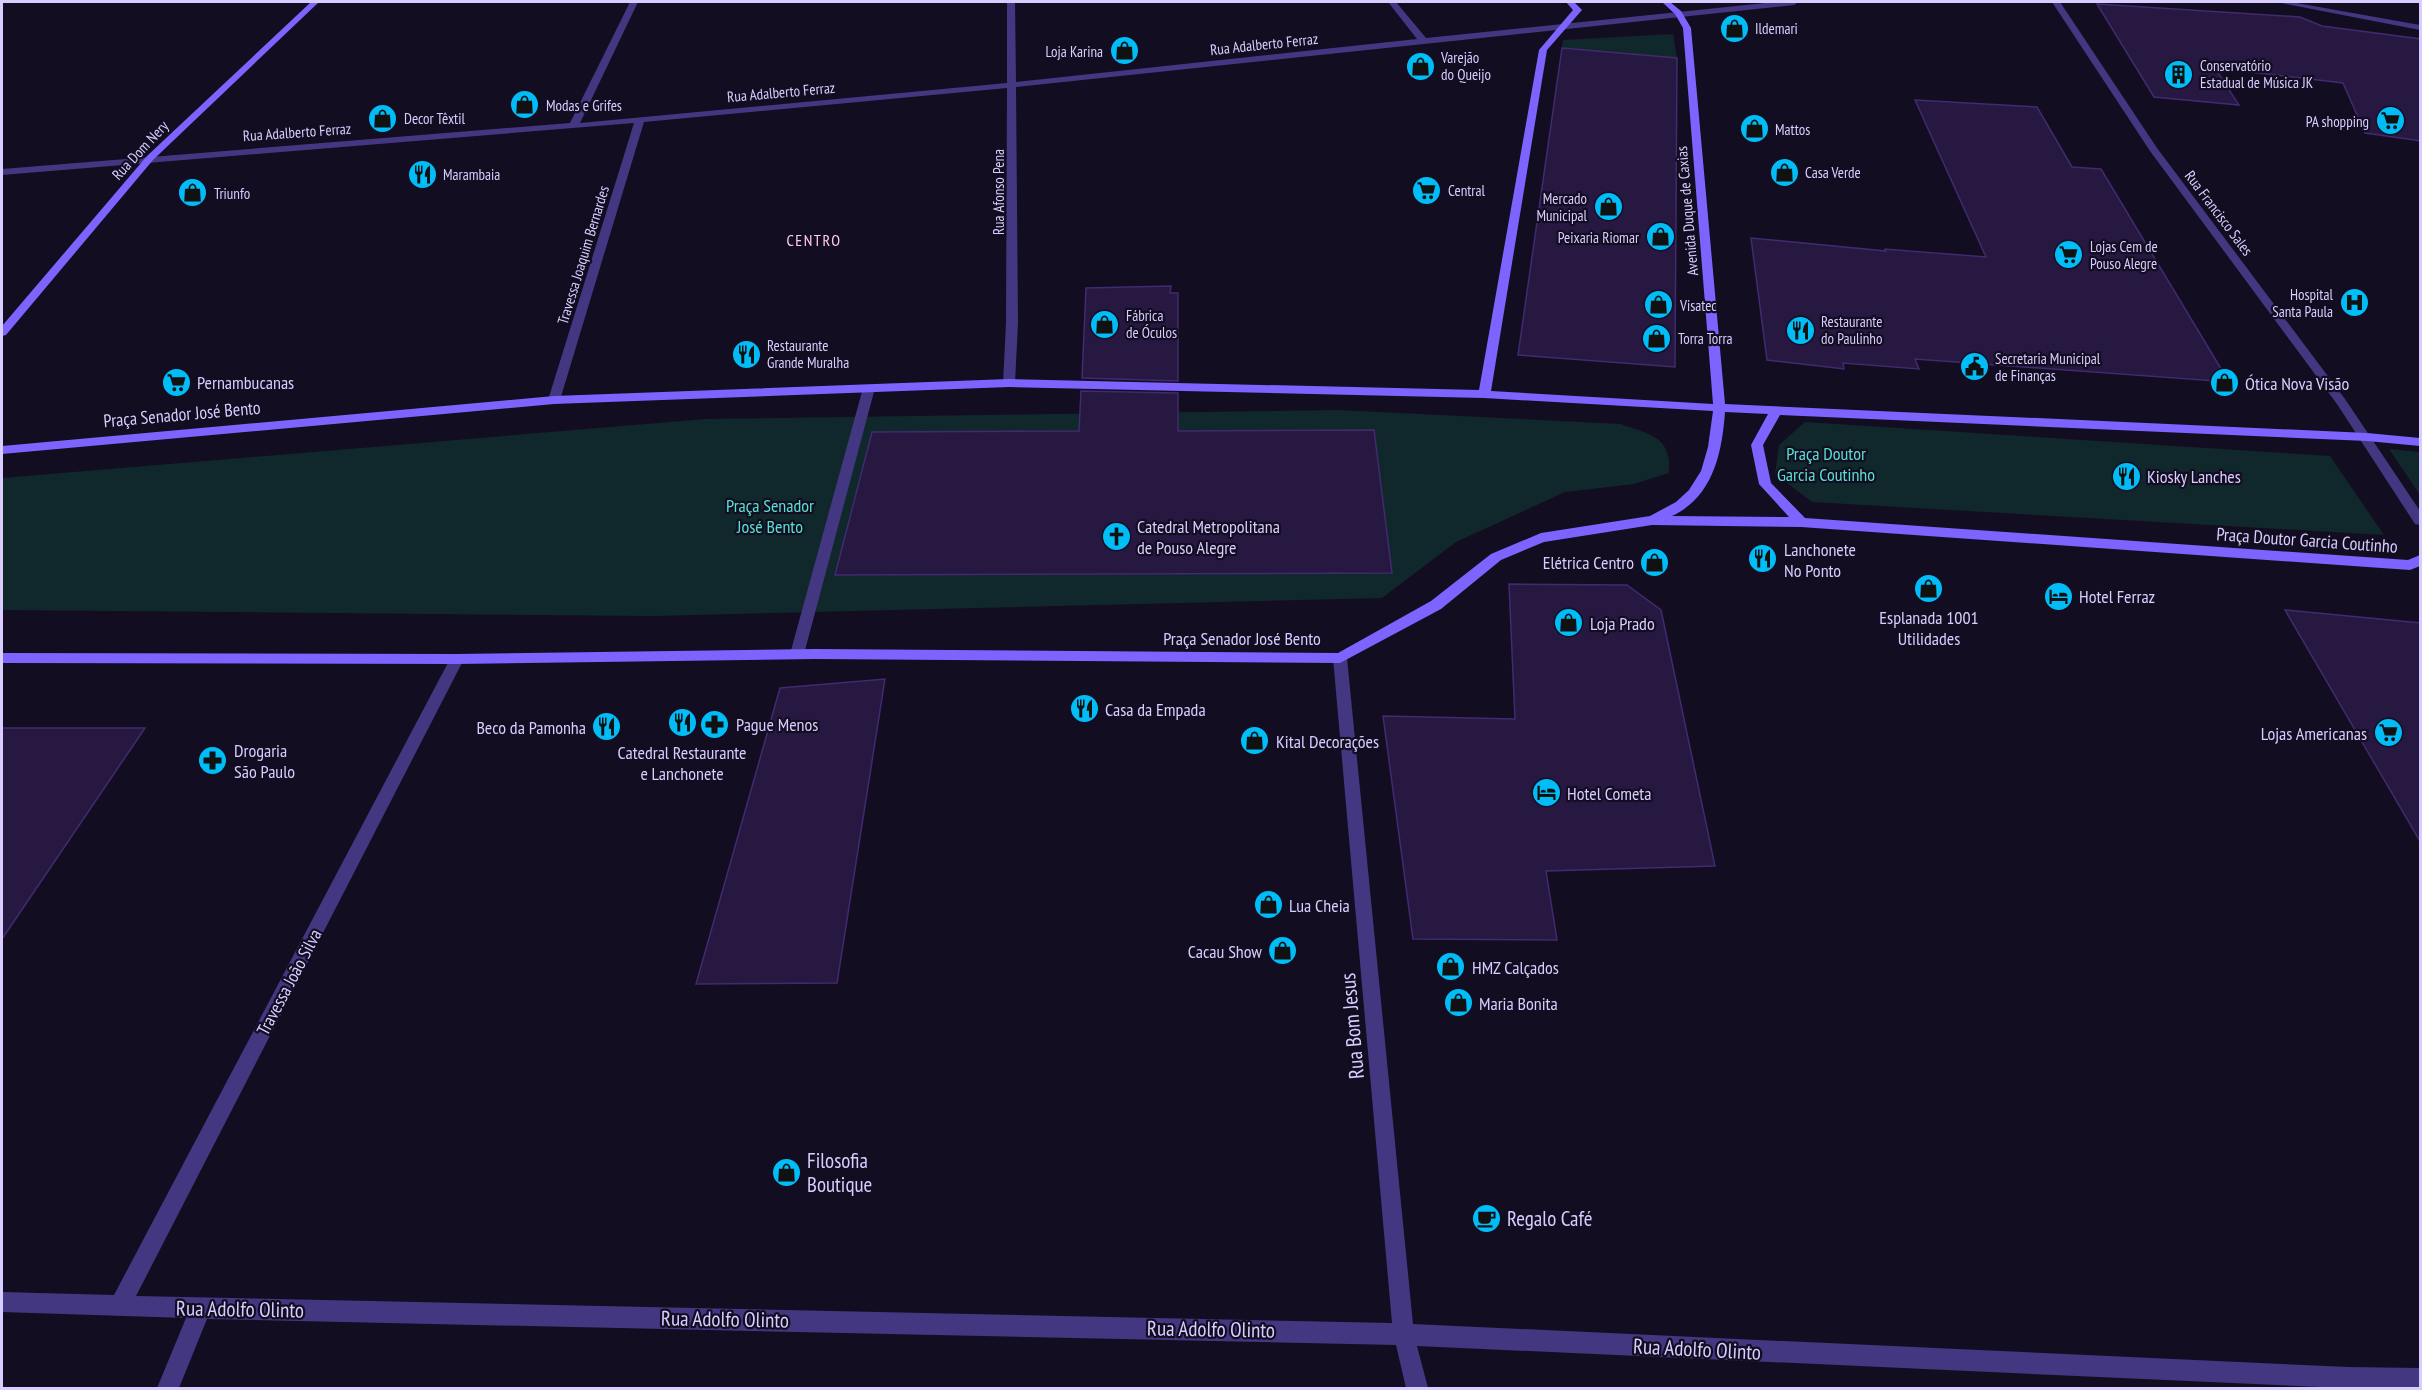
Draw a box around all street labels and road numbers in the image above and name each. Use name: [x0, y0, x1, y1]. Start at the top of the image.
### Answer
street label: Rua Adalberto Ferraz: [1209, 29, 1319, 59]
street label: Rua Adalberto Ferraz: [726, 78, 836, 106]
street label: Rua Dom Nery: [108, 116, 172, 184]
street label: Rua Adalberto Ferraz: [242, 119, 352, 145]
street label: Avenida Duque de Caxias: [1672, 145, 1702, 277]
street label: Rua Afonso Pena: [989, 149, 1008, 235]
street label: Rua Francisco Sales: [2181, 167, 2257, 259]
street label: Travessa Joaquim Bernardes: [553, 183, 613, 327]
street label: Praça Senador José Bento: [103, 396, 262, 432]
street label: Praça Doutor Garcia Coutinho: [2216, 522, 2399, 558]
street label: Praça Senador José Bento: [1163, 627, 1321, 650]
street label: Travessa João Silva: [251, 925, 327, 1039]
street label: Rua Bom Jesus: [1334, 972, 1370, 1080]
street label: Rua Adolfo Olinto: [176, 1294, 304, 1324]
street label: Rua Adolfo Olinto: [661, 1304, 789, 1334]
street label: Rua Adolfo Olinto: [1147, 1314, 1275, 1344]
street label: Rua Adolfo Olinto: [1632, 1332, 1762, 1366]

